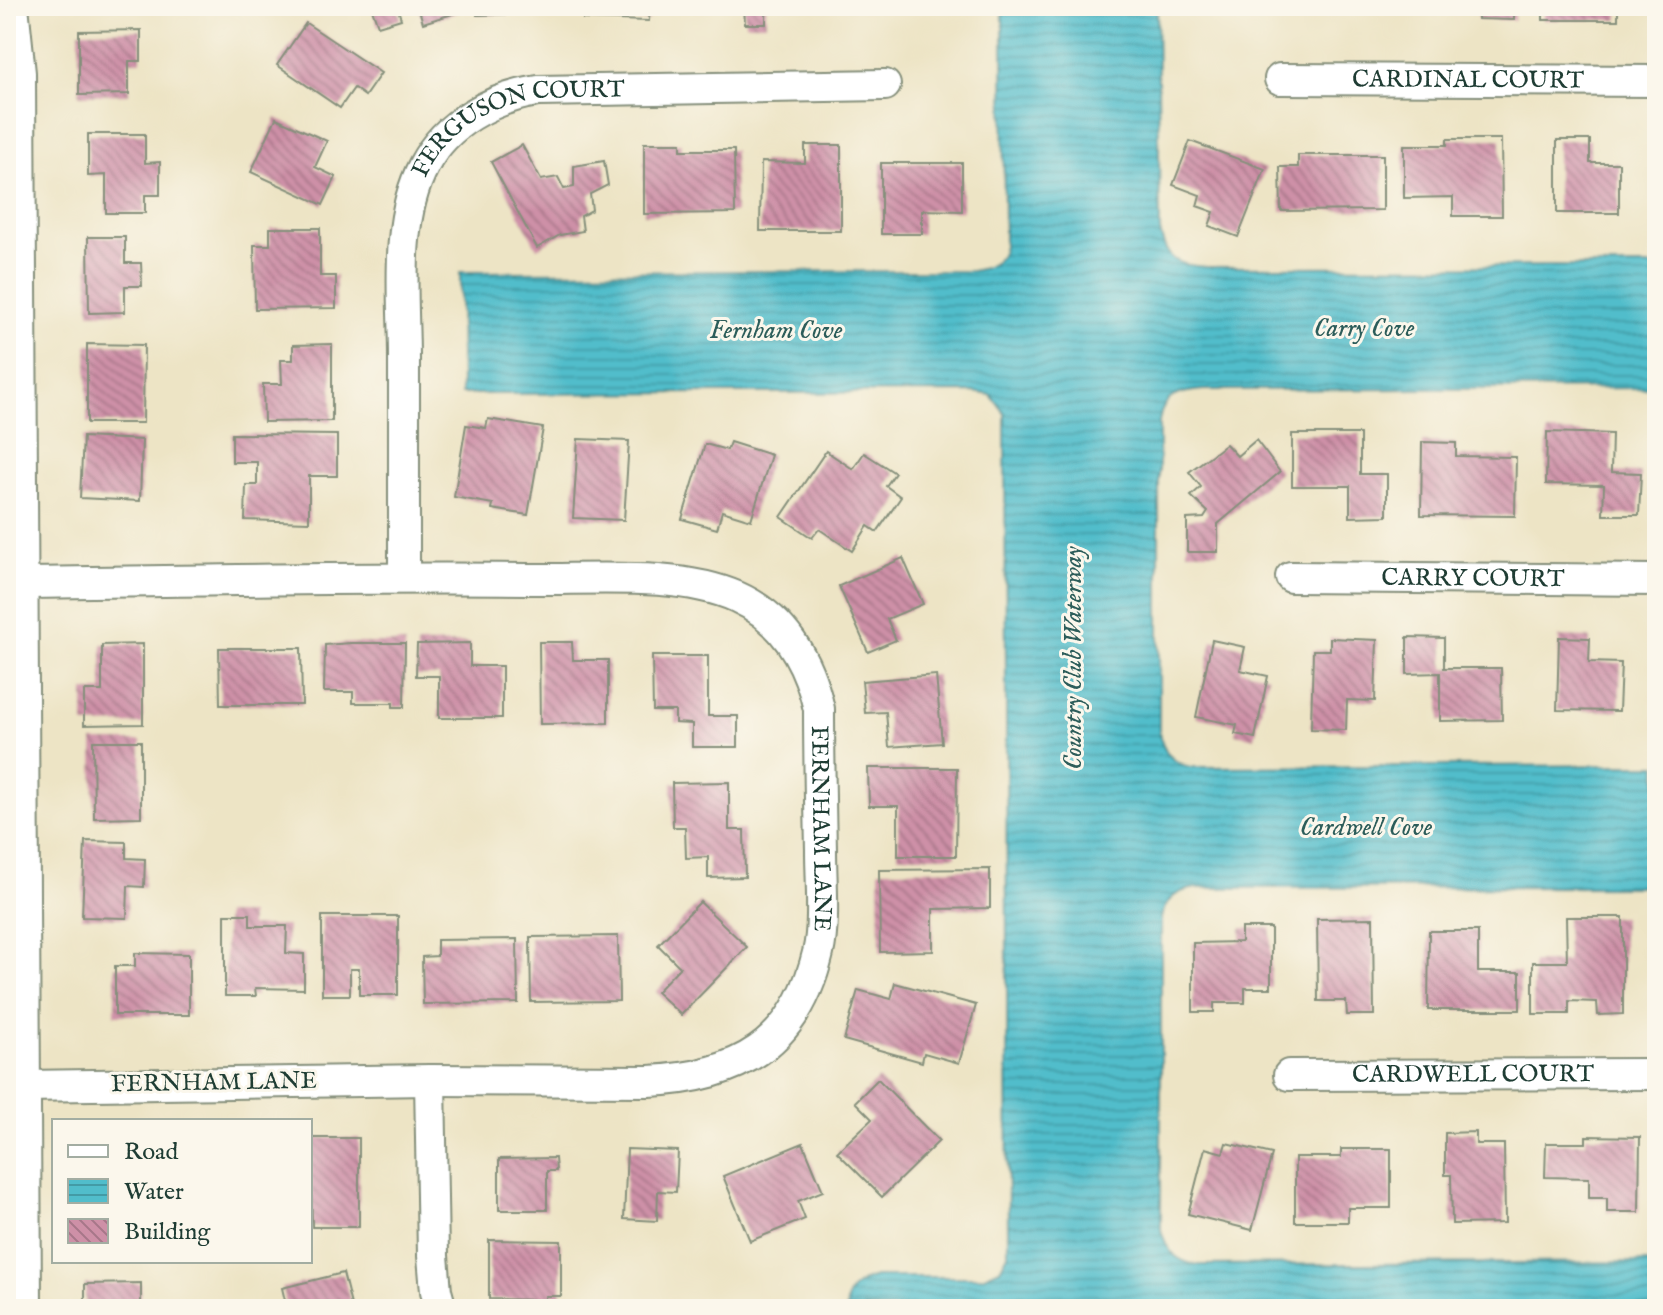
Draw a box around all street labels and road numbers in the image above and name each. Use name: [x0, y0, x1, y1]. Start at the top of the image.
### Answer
street label: CARDINAL COURT: [1352, 64, 1585, 96]
street label: FERGUSON COURT: [405, 74, 625, 182]
street label: CARRY COURT: [1381, 562, 1565, 595]
street label: FERNHAM LANE: [804, 725, 838, 932]
street label: CARDWELL COURT: [1352, 1059, 1594, 1090]
street label: FERNHAM LANE: [111, 1066, 317, 1100]

